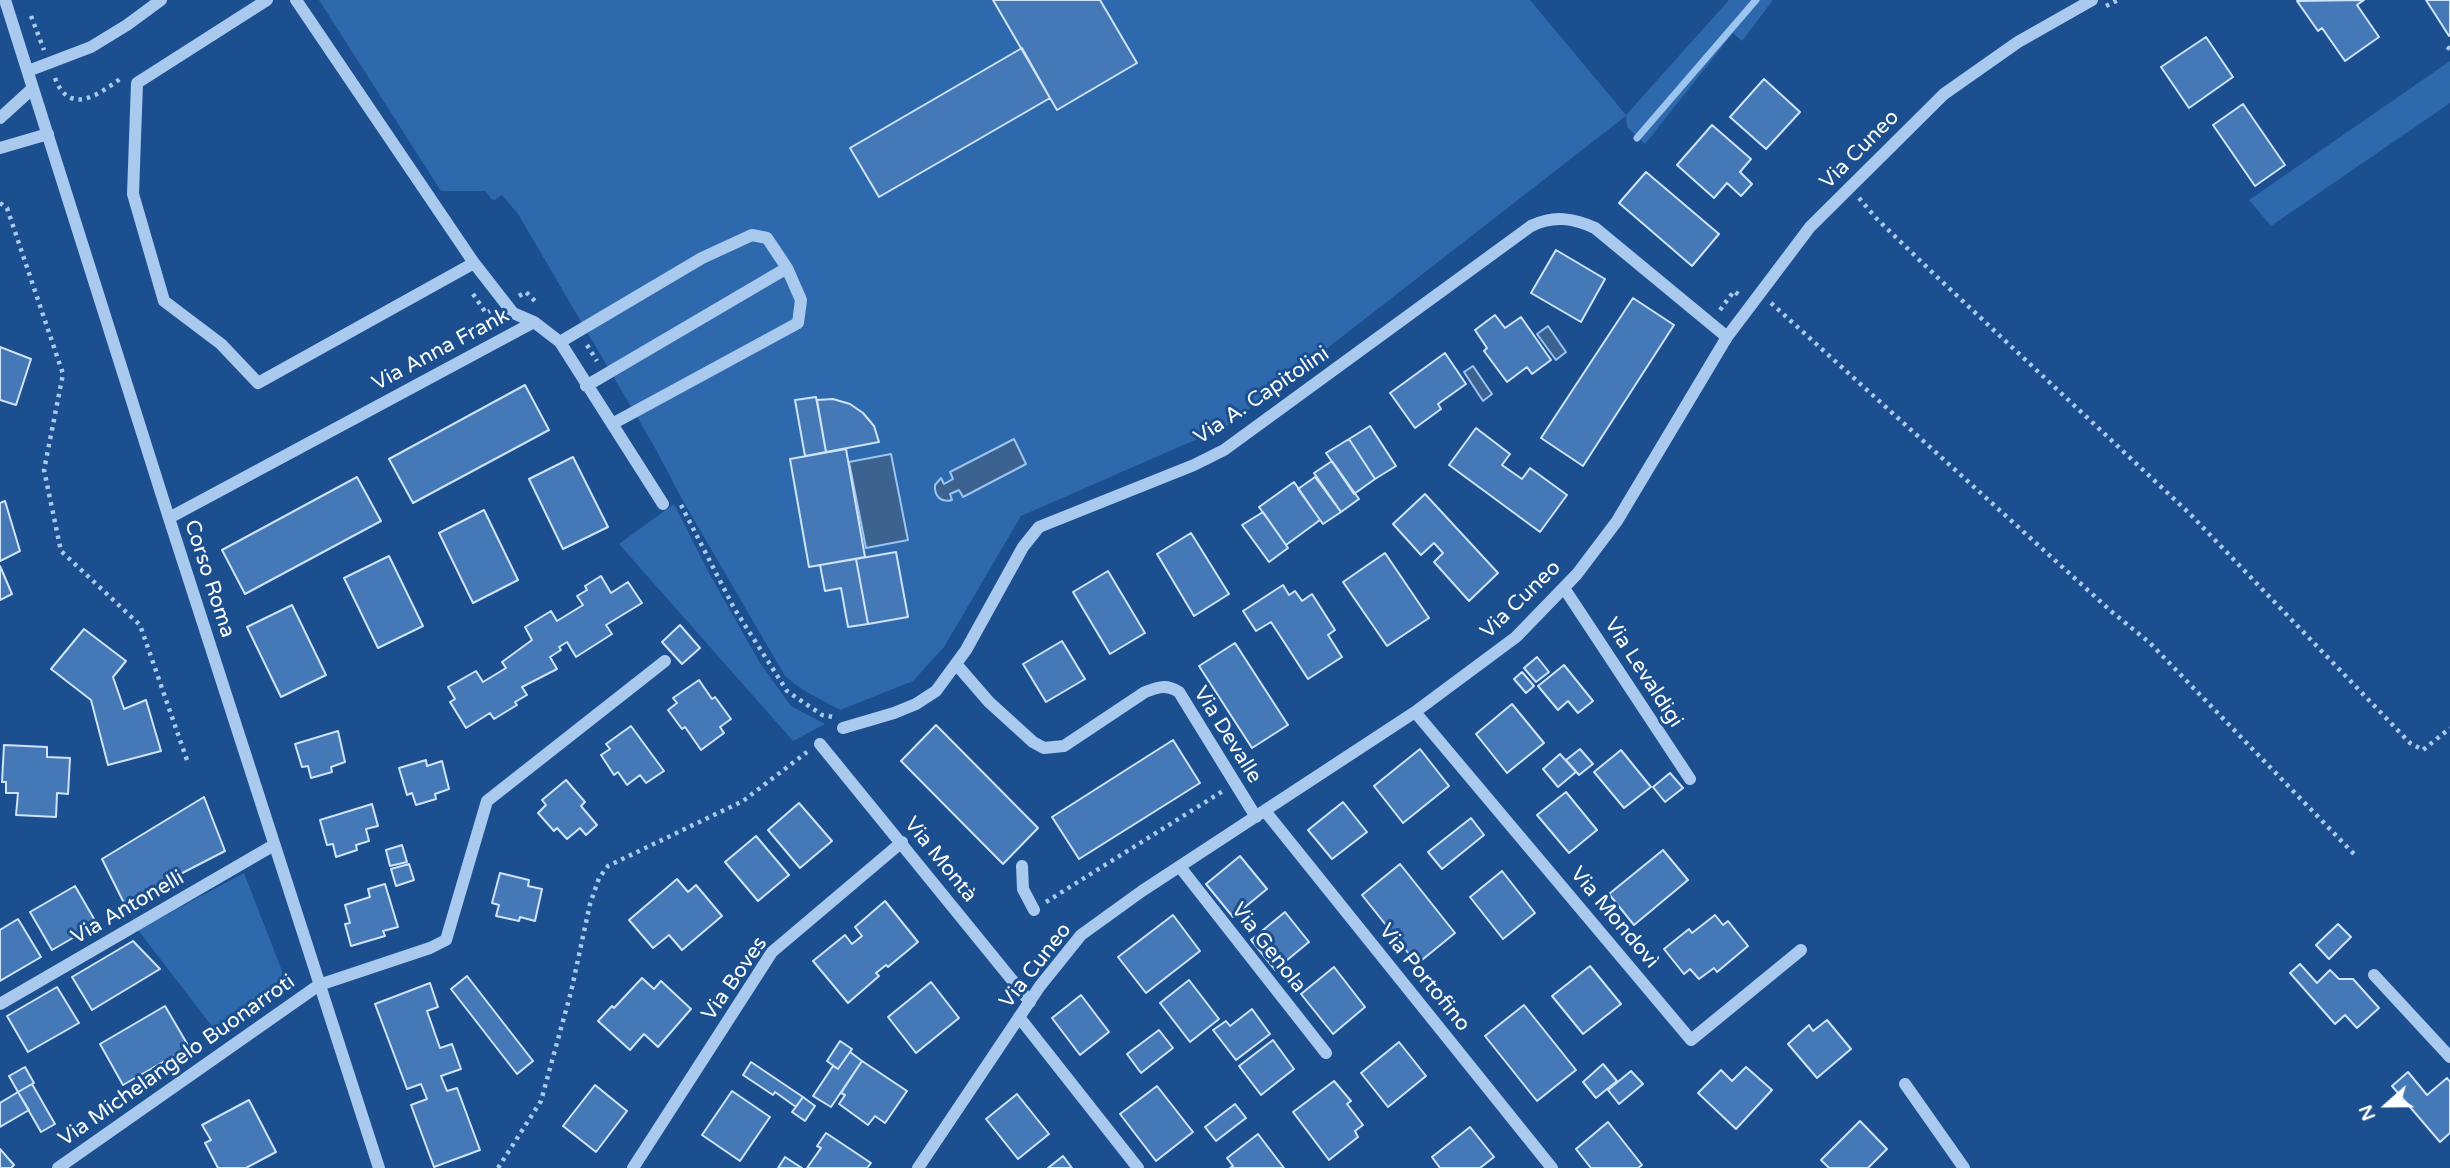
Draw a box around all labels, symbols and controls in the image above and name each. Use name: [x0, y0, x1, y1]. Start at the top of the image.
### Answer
street label: Via Cuneo: [1815, 105, 1905, 195]
street label: Via Anna Frank: [368, 303, 514, 397]
street label: Via A. Capitolini: [1190, 342, 1334, 450]
street label: Corso Roma: [178, 517, 240, 641]
street label: Via Cuneo: [1476, 556, 1566, 644]
street label: Via Levaldigi: [1598, 613, 1688, 733]
street label: Via Devalle: [1187, 682, 1267, 788]
street label: Via Montà: [898, 812, 982, 908]
street label: Via Mondovì: [1564, 862, 1664, 974]
street label: Via Antonelli: [67, 866, 189, 950]
street label: Via Genola: [1225, 898, 1311, 998]
street label: Via Cuneo: [995, 918, 1077, 1014]
street label: Via Portofino: [1373, 919, 1475, 1037]
street label: Via Boves: [697, 932, 773, 1026]
street label: Via Michelangelo Buonarroti: [54, 970, 300, 1152]
north arrow: [2352, 1070, 2422, 1140]
text: N: [2354, 1101, 2380, 1124]

